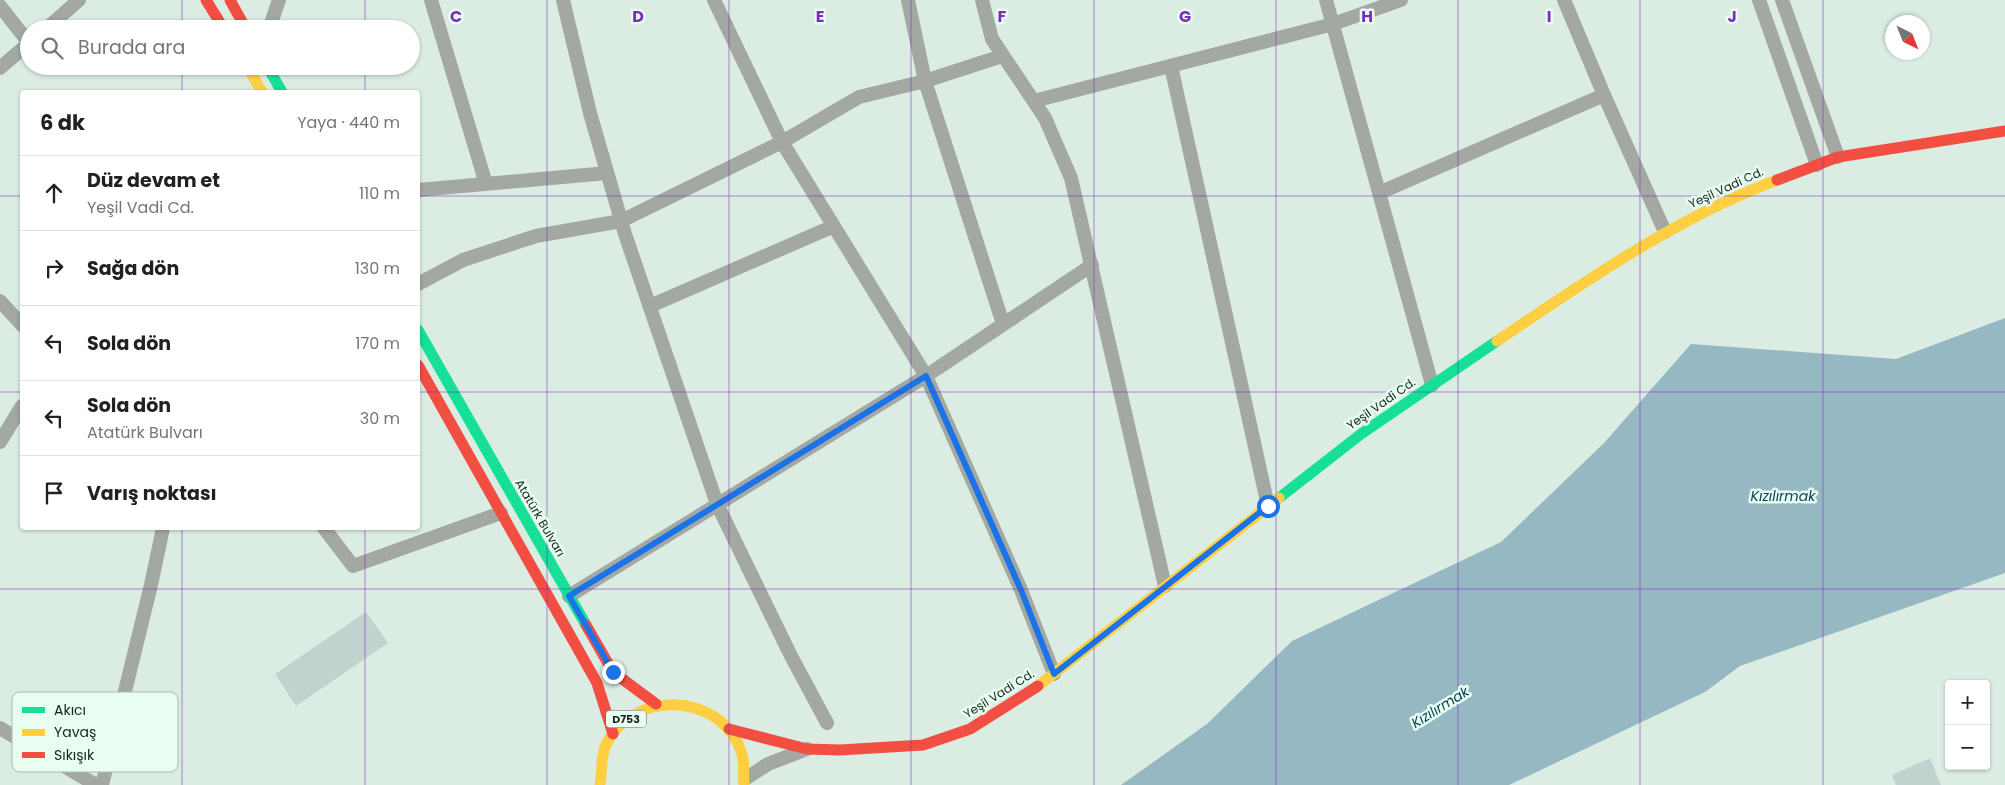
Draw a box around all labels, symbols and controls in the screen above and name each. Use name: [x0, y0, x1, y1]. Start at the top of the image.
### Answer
text: C: [450, 5, 462, 28]
text: D: [632, 5, 644, 28]
text: E: [816, 5, 824, 28]
text: F: [998, 5, 1007, 28]
text: G: [1179, 5, 1191, 28]
text: H: [1361, 5, 1373, 28]
text: I: [1547, 5, 1551, 28]
text: J: [1727, 5, 1737, 28]
north arrow: [1885, 15, 1930, 60]
search box: [20, 20, 420, 75]
icon: search: [38, 34, 66, 62]
text: Burada ara: [78, 34, 185, 61]
text: 6 dk: [40, 108, 85, 137]
text: Yaya · 440 m: [297, 111, 400, 134]
street label: Yeşil Vadi Cd.: [1686, 163, 1766, 212]
text: Düz devam et: [87, 167, 220, 194]
icon: ahead: [40, 179, 68, 207]
text: 110 m: [359, 182, 400, 205]
text: Yeşil Vadi Cd.: [87, 196, 194, 219]
icon: right: [40, 254, 68, 282]
text: Sağa dön: [87, 255, 179, 282]
text: 130 m: [355, 257, 400, 280]
icon: left: [40, 329, 68, 357]
text: Sola dön: [87, 330, 171, 357]
text: 170 m: [355, 332, 400, 355]
street label: Yeşil Vadi Cd.: [1343, 374, 1418, 434]
text: Sola dön: [87, 392, 171, 419]
icon: left: [40, 404, 68, 432]
text: 30 m: [360, 407, 400, 430]
text: Atatürk Bulvarı: [87, 421, 203, 444]
street label: Atatürk Bulvarı: [511, 476, 569, 560]
icon: arrive: [40, 479, 68, 507]
text: Varış noktası: [87, 480, 217, 507]
water label: Kızılırmak: [1751, 486, 1816, 506]
route start: [1257, 495, 1280, 518]
route end: [602, 661, 625, 684]
street label: Yeşil Vadi Cd.: [960, 665, 1037, 722]
map controls: [1945, 680, 1990, 770]
button: +: [1945, 680, 1990, 725]
water label: Kızılırmak: [1407, 681, 1473, 733]
legend: [12, 692, 178, 772]
text: Akıcı: [54, 700, 86, 720]
road number: D753: [606, 711, 646, 728]
text: Yavaş: [54, 722, 96, 742]
button: −: [1945, 725, 1990, 770]
text: Sıkışık: [54, 745, 95, 765]

